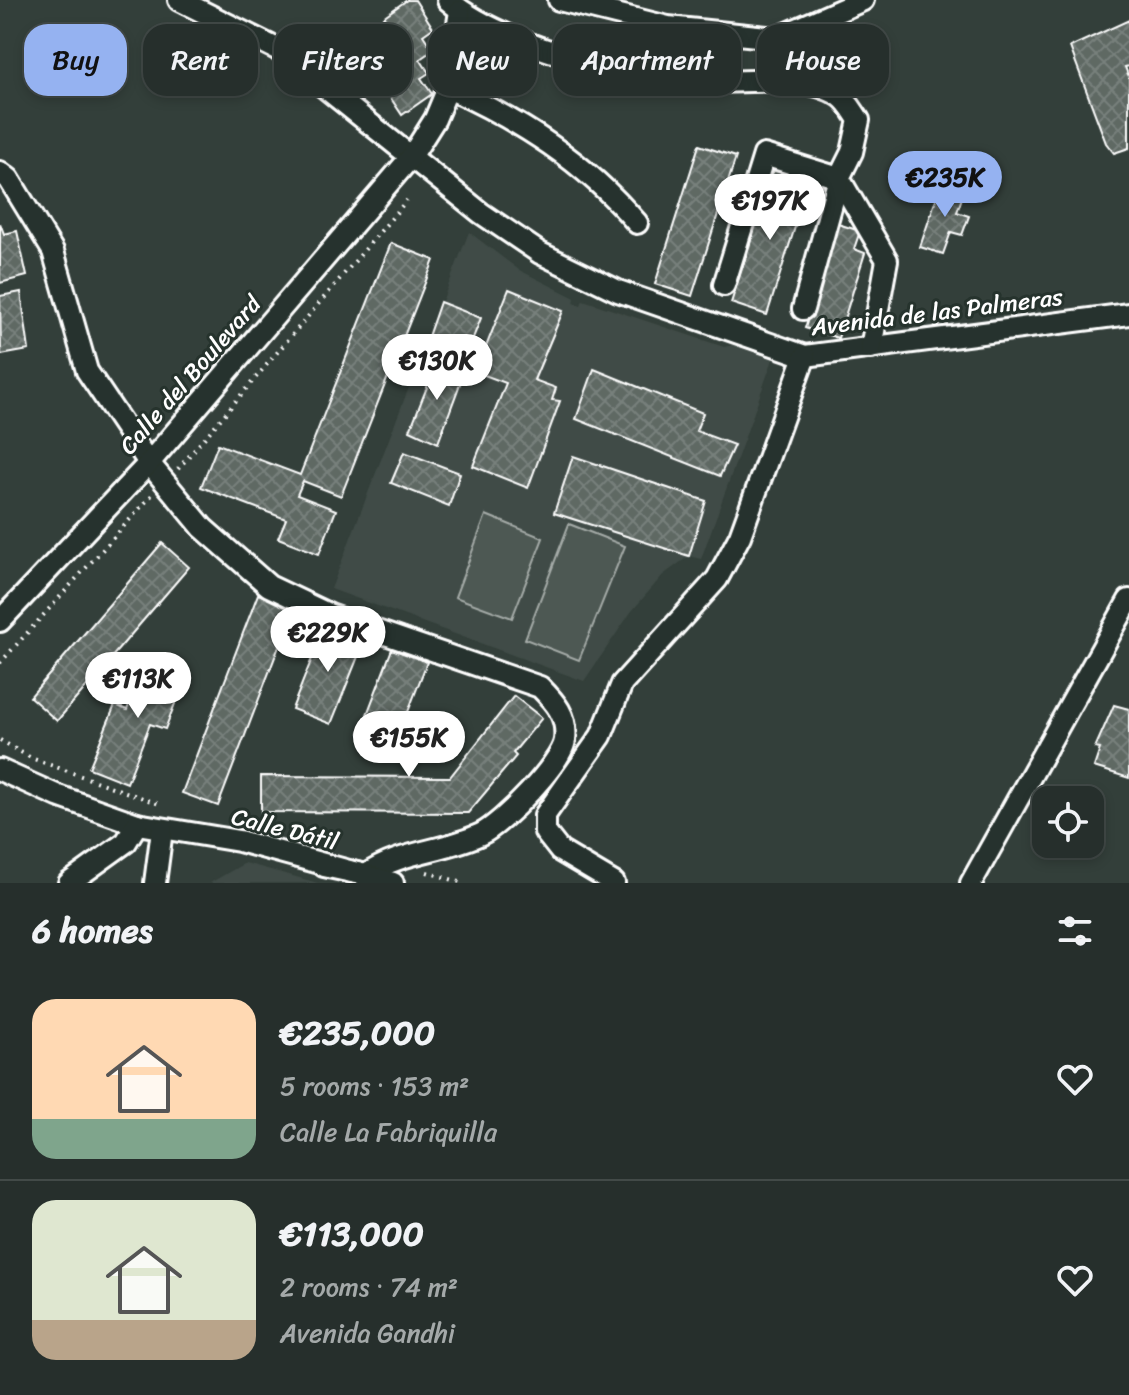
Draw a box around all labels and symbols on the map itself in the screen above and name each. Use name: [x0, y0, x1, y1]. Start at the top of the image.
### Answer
pin: €235K: [889, 151, 1001, 219]
pin: €197K: [714, 174, 826, 242]
street label: Avenida de las Palmeras: [808, 276, 1066, 348]
street label: Calle del Boulevard: [108, 284, 273, 465]
pin: €130K: [381, 334, 493, 402]
pin: €229K: [272, 606, 384, 674]
pin: €113K: [82, 652, 194, 720]
pin: €155K: [353, 711, 465, 779]
street label: Calle Dátil: [227, 795, 344, 863]

